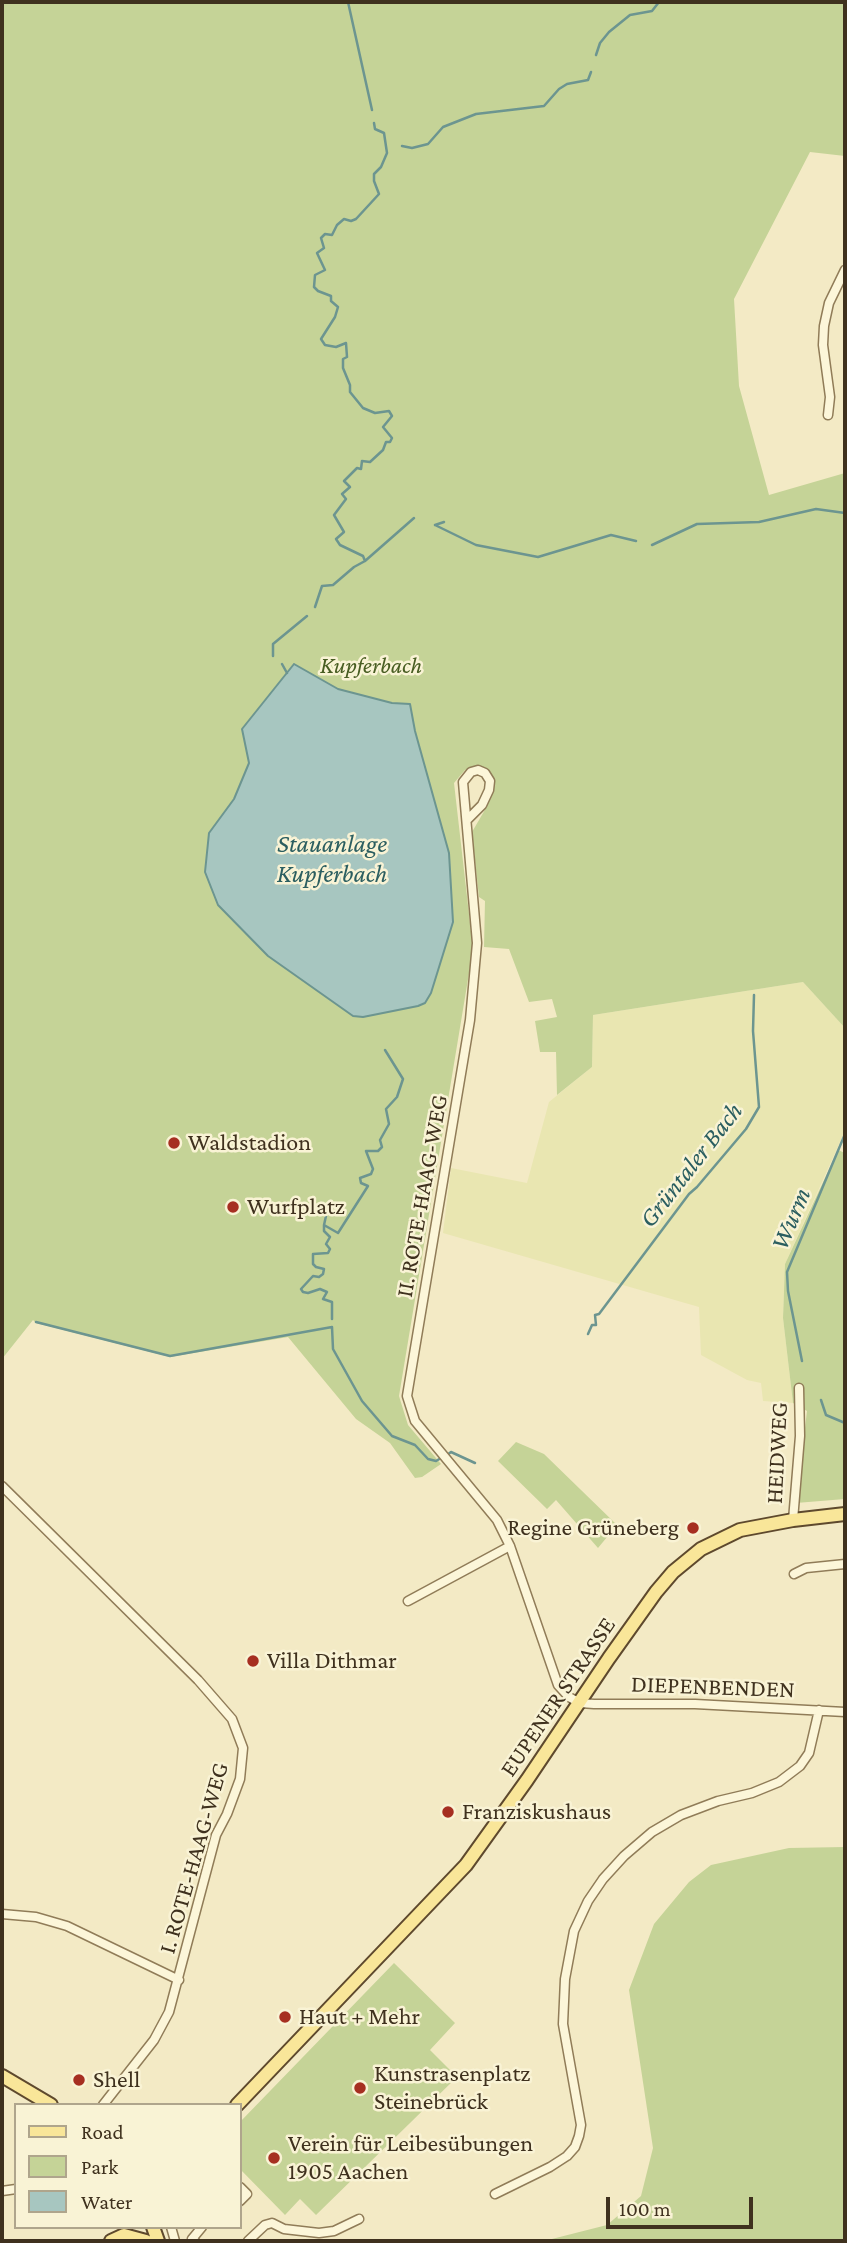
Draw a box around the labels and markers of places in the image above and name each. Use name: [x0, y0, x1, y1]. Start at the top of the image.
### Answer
place label: Waldstadion: [188, 1129, 311, 1157]
marker: Waldstadion: [166, 1135, 182, 1151]
place label: Wurfplatz: [247, 1193, 345, 1221]
marker: Wurfplatz: [225, 1199, 241, 1215]
place label: Regine Grüneberg: [507, 1514, 679, 1542]
marker: Regine Grüneberg: [685, 1520, 701, 1536]
place label: Villa Dithmar: [267, 1647, 397, 1675]
marker: Villa Dithmar: [245, 1653, 261, 1669]
place label: Franziskushaus: [462, 1798, 611, 1826]
marker: Franziskushaus: [440, 1804, 456, 1820]
place label: Haut + Mehr: [299, 2003, 420, 2031]
marker: Haut + Mehr: [277, 2009, 293, 2025]
place label: Kunstrasenplatz Steinebrück: [374, 2060, 530, 2116]
place label: Shell: [93, 2066, 140, 2094]
marker: Shell: [71, 2072, 87, 2088]
marker: Kunstrasenplatz Steinebrück: [352, 2080, 368, 2096]
place label: Verein für Leibesübungen 1905 Aachen: [288, 2130, 533, 2186]
marker: Verein für Leibesübungen 1905 Aachen: [266, 2150, 282, 2166]

